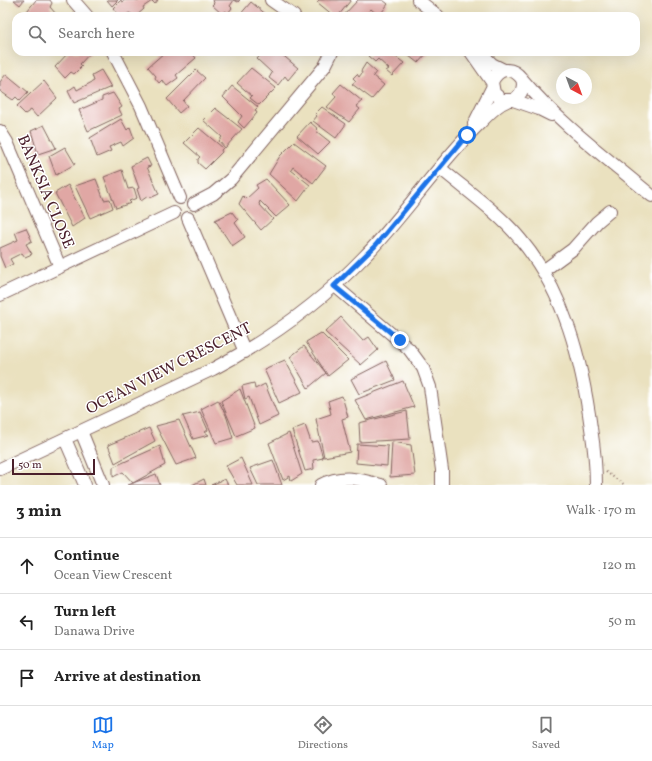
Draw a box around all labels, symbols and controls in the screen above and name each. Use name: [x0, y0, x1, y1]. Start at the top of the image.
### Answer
search box: [12, 12, 640, 56]
icon: search: [26, 23, 48, 45]
text: Search here: [58, 24, 135, 45]
north arrow: [556, 68, 592, 104]
route start: [458, 126, 476, 144]
street label: BANKSIA CLOSE: [11, 132, 79, 252]
street label: OCEAN VIEW CRESCENT: [82, 318, 256, 420]
route end: [391, 331, 409, 349]
scale bar: [12, 457, 95, 476]
text: 50 m: [18, 458, 42, 473]
text: 3 min: [16, 500, 62, 523]
text: Walk · 170 m: [566, 502, 636, 520]
text: Continue: [54, 546, 119, 567]
icon: ahead: [16, 555, 38, 577]
text: 120 m: [602, 557, 636, 575]
text: Ocean View Crescent: [54, 567, 172, 585]
text: Turn left: [54, 602, 116, 623]
icon: left: [16, 611, 38, 633]
text: 50 m: [608, 613, 636, 631]
text: Danawa Drive: [54, 623, 135, 641]
icon: arrive: [16, 667, 38, 689]
text: Arrive at destination: [54, 667, 201, 688]
tab: Map: [92, 714, 114, 753]
tab: Directions: [298, 714, 348, 753]
tab: Saved: [532, 714, 560, 753]

